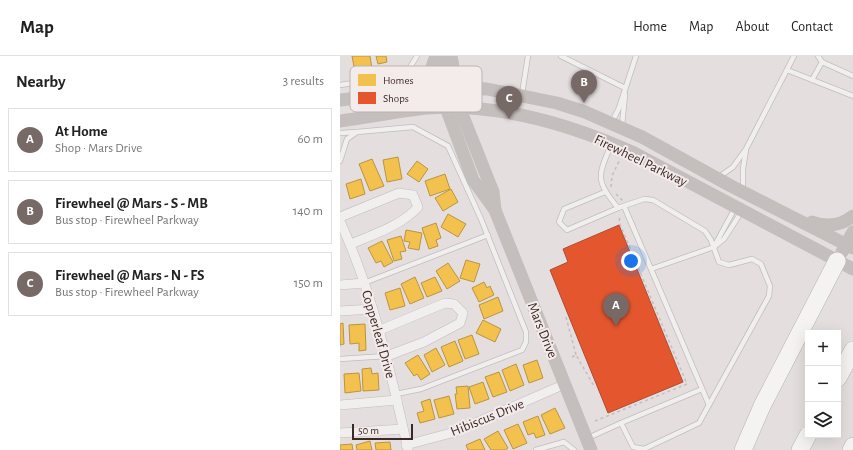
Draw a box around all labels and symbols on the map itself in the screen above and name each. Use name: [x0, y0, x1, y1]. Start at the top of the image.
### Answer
legend: [350, 66, 482, 112]
pin: B: [571, 70, 597, 103]
text: Homes: [383, 75, 414, 86]
pin: C: [496, 86, 522, 119]
text: Shops: [383, 93, 409, 104]
street label: Firewheel Parkway: [592, 132, 689, 189]
your location: [621, 251, 641, 271]
street label: Copperleaf Drive: [359, 289, 397, 380]
pin: A: [603, 293, 629, 326]
street label: Mars Drive: [525, 301, 559, 360]
street label: Hibiscus Drive: [449, 397, 526, 439]
scale bar: [352, 422, 413, 441]

